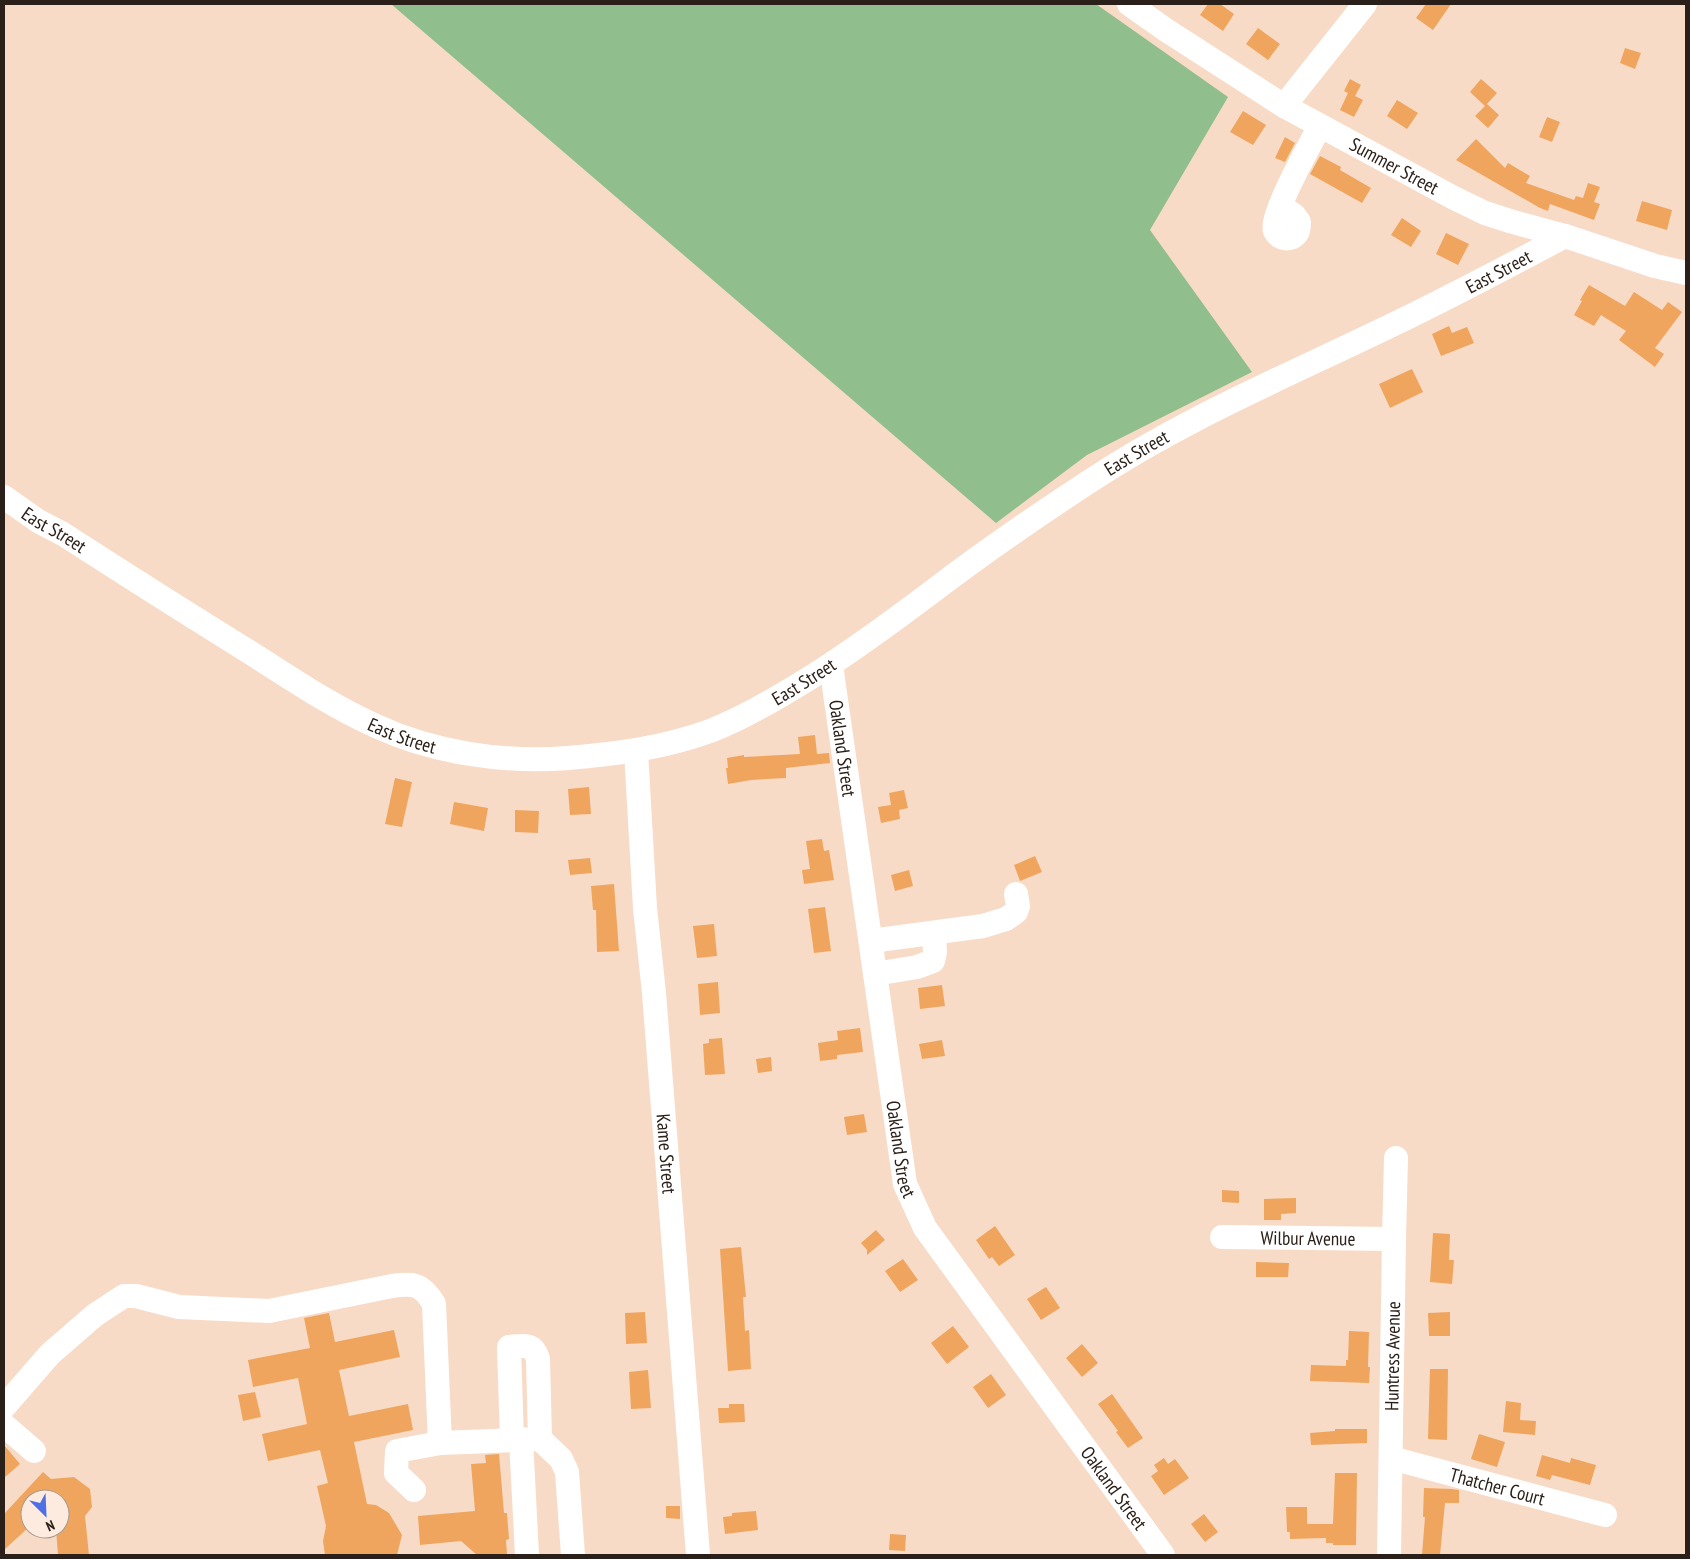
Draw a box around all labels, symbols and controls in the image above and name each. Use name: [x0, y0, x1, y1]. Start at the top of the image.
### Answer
street label: Summer Street: [1346, 132, 1444, 200]
street label: East Street: [1462, 244, 1536, 298]
street label: East Street: [1100, 424, 1173, 481]
street label: East Street: [17, 501, 92, 558]
street label: East Street: [767, 652, 841, 710]
street label: Oakland Street: [824, 698, 862, 799]
street label: East Street: [364, 712, 439, 759]
street label: Oakland Street: [881, 1099, 922, 1202]
street label: Kame Street: [651, 1113, 682, 1195]
street label: Wilbur Avenue: [1261, 1225, 1356, 1251]
street label: Huntress Avenue: [1379, 1301, 1405, 1411]
street label: Oakland Street: [1076, 1441, 1153, 1535]
street label: Thatcher Court: [1447, 1462, 1548, 1511]
north arrow: [20, 1489, 70, 1539]
text: N: [43, 1516, 57, 1536]

